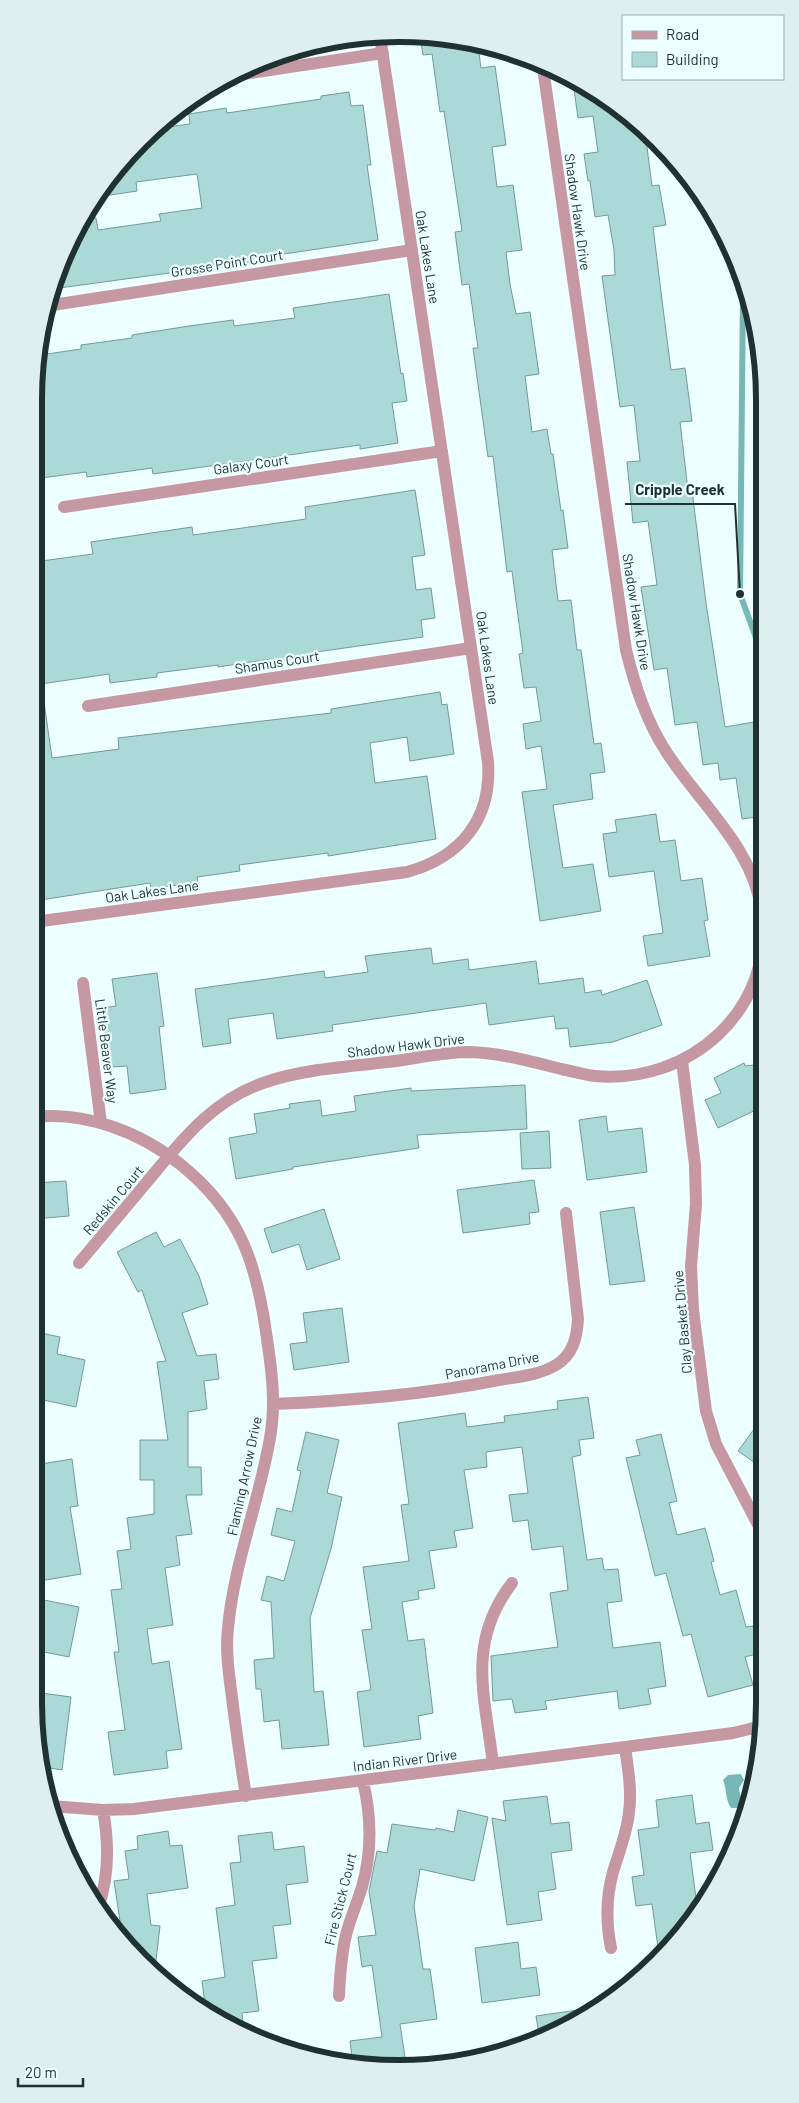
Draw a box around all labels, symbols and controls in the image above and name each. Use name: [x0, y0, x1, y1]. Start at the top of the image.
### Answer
legend: [622, 15, 784, 80]
text: Road: [666, 25, 699, 43]
text: Building: [666, 50, 719, 68]
street label: Shadow Hawk Drive: [561, 152, 595, 272]
street label: Oak Lakes Lane: [412, 209, 444, 305]
street label: Grosse Point Court: [170, 246, 284, 280]
street label: Galaxy Court: [212, 450, 290, 478]
callout: Cripple Creek: [625, 474, 735, 504]
text: Cripple Creek: [635, 480, 725, 498]
street label: Shadow Hawk Drive: [619, 552, 655, 672]
street label: Oak Lakes Lane: [473, 610, 503, 706]
street label: Shamus Court: [233, 647, 321, 677]
street label: Oak Lakes Lane: [104, 876, 200, 906]
street label: Little Beaver Way: [92, 998, 122, 1105]
street label: Shadow Hawk Drive: [346, 1029, 466, 1061]
street label: Redskin Court: [79, 1162, 147, 1238]
street label: Clay Basket Drive: [669, 1270, 695, 1374]
street label: Panorama Drive: [444, 1348, 540, 1382]
street label: Flaming Arrow Drive: [223, 1415, 265, 1537]
street label: Indian River Drive: [352, 1745, 458, 1775]
street label: Fire Stick Court: [320, 1851, 360, 1947]
scale bar: [18, 2056, 82, 2088]
text: 20 m: [25, 2063, 57, 2081]

